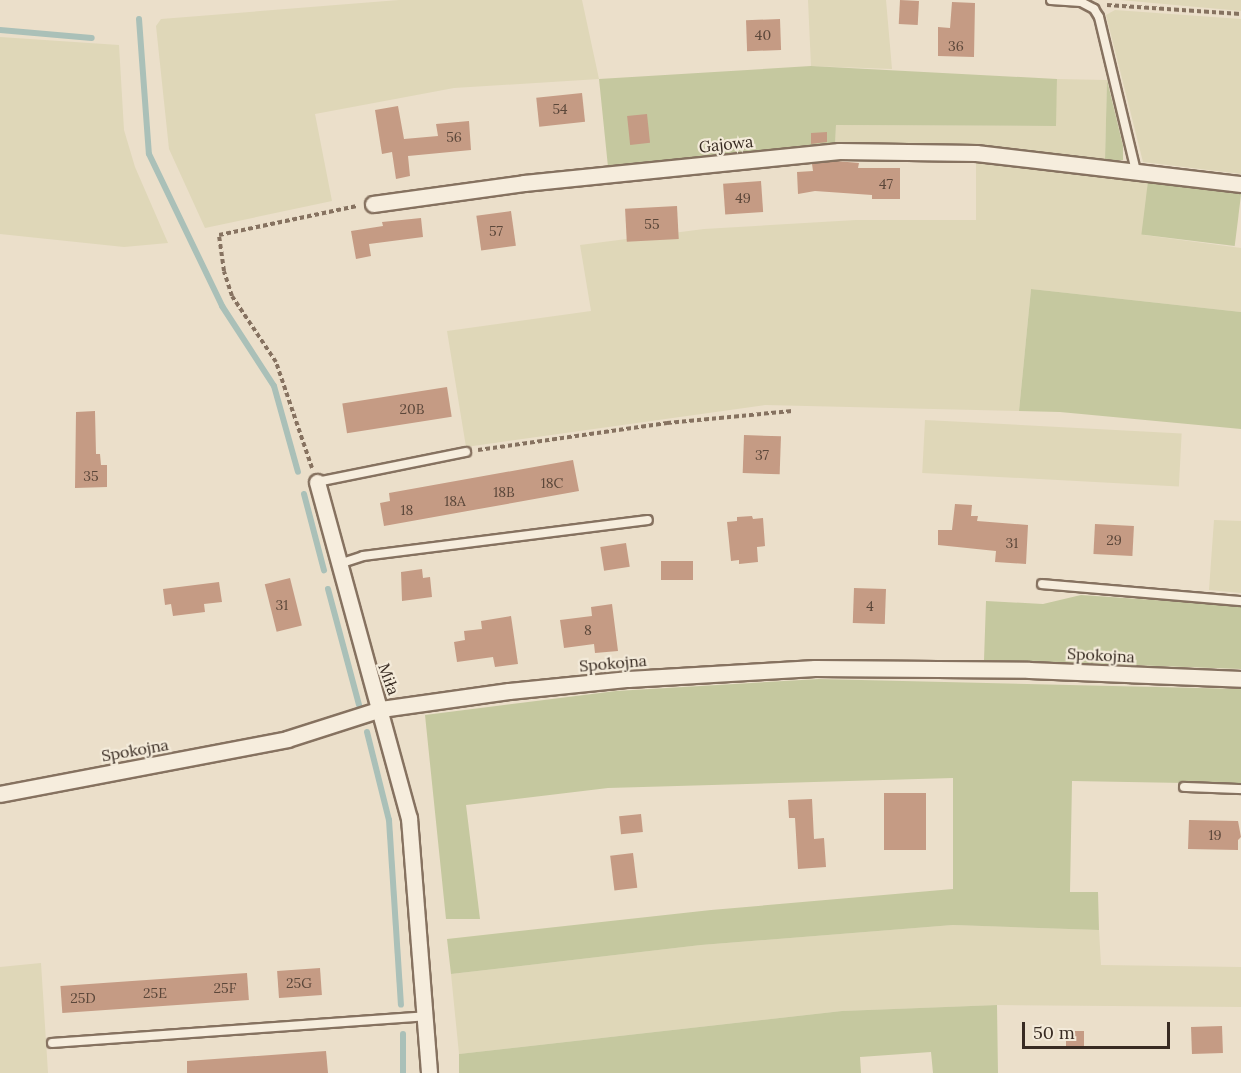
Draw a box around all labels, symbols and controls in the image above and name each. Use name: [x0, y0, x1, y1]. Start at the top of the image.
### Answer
house number: 40: [755, 27, 771, 43]
house number: 36: [948, 38, 964, 54]
house number: 54: [552, 101, 568, 117]
house number: 56: [446, 129, 462, 145]
street label: Gajowa: [698, 132, 754, 156]
house number: 47: [879, 176, 893, 192]
house number: 49: [735, 190, 751, 206]
house number: 55: [644, 216, 660, 232]
house number: 57: [489, 223, 503, 239]
house number: 20B: [400, 401, 424, 417]
house number: 37: [755, 447, 769, 463]
house number: 35: [83, 468, 99, 484]
house number: 18C: [541, 475, 563, 491]
house number: 18B: [493, 484, 515, 500]
house number: 18A: [444, 493, 466, 509]
house number: 18: [401, 502, 413, 518]
house number: 29: [1106, 532, 1122, 548]
house number: 31: [1006, 535, 1018, 551]
house number: 31: [276, 597, 288, 613]
house number: 4: [866, 598, 874, 614]
house number: 8: [584, 622, 592, 638]
street label: Spokojna: [1067, 644, 1135, 666]
street label: Spokojna: [578, 650, 648, 676]
street label: Miła: [374, 661, 404, 697]
street label: Spokojna: [100, 735, 170, 765]
house number: 19: [1208, 827, 1222, 843]
house number: 25G: [286, 975, 312, 991]
house number: 25F: [214, 980, 236, 996]
house number: 25E: [143, 985, 167, 1001]
house number: 25D: [70, 990, 96, 1006]
scale bar: [1025, 1010, 1174, 1048]
text: 50 m: [1033, 1021, 1075, 1044]

